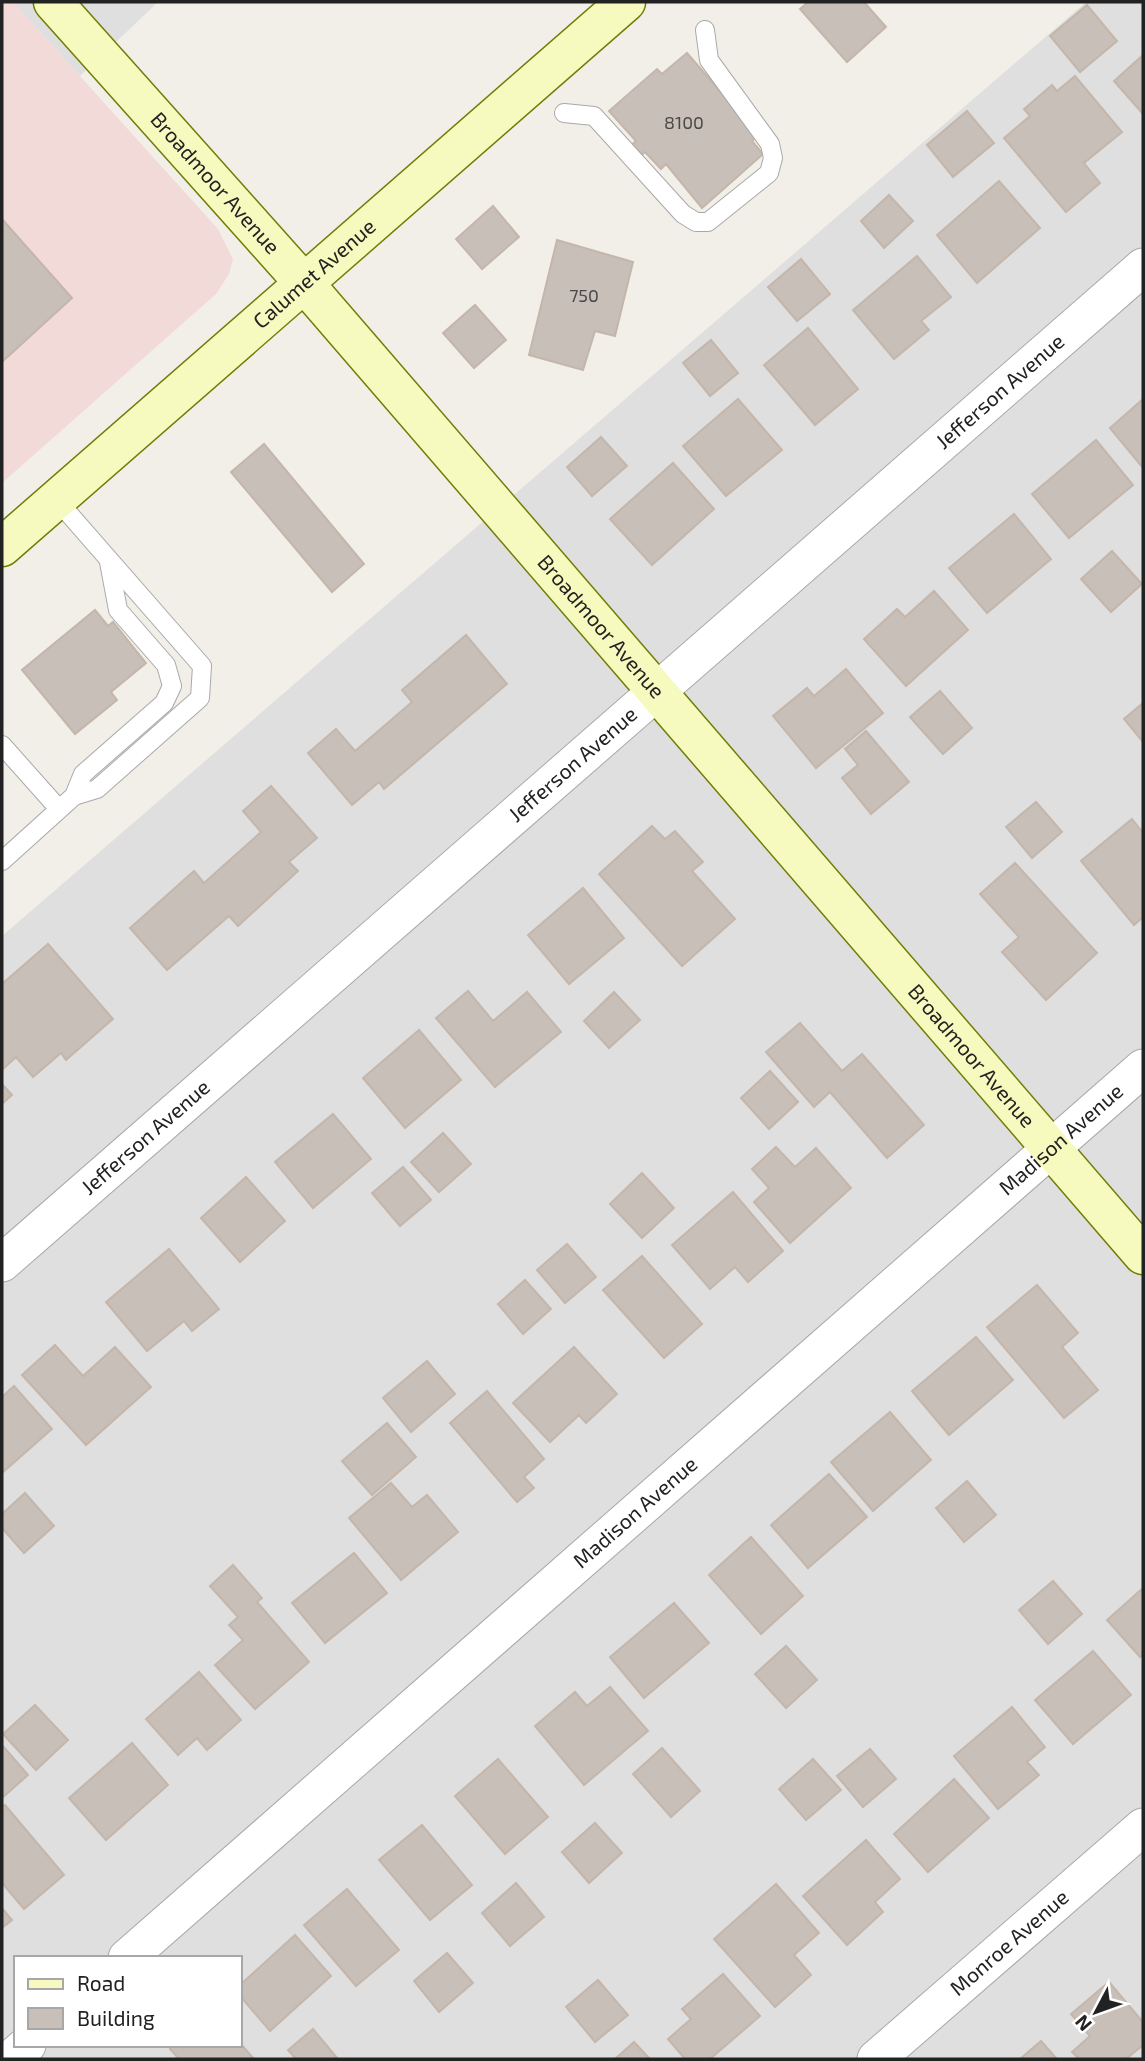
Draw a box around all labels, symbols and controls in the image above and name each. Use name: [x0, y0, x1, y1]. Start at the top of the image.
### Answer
street label: Broadmoor Avenue: [146, 106, 286, 258]
house number: 8100: [664, 111, 704, 133]
street label: Calumet Avenue: [247, 213, 380, 333]
house number: 750: [569, 284, 599, 306]
street label: Jefferson Avenue: [930, 328, 1069, 453]
street label: Broadmoor Avenue: [533, 549, 671, 703]
street label: Jefferson Avenue: [503, 701, 641, 826]
street label: Broadmoor Avenue: [904, 978, 1041, 1132]
street label: Jefferson Avenue: [76, 1073, 214, 1199]
street label: Madison Avenue: [993, 1077, 1127, 1199]
street label: Madison Avenue: [567, 1450, 702, 1572]
street label: Monroe Avenue: [944, 1884, 1073, 2000]
legend: [14, 1956, 242, 2047]
text: Road: [77, 1970, 125, 1995]
north arrow: [1061, 1977, 1131, 2047]
text: Building: [77, 2005, 155, 2030]
text: N: [1070, 2011, 1096, 2036]

